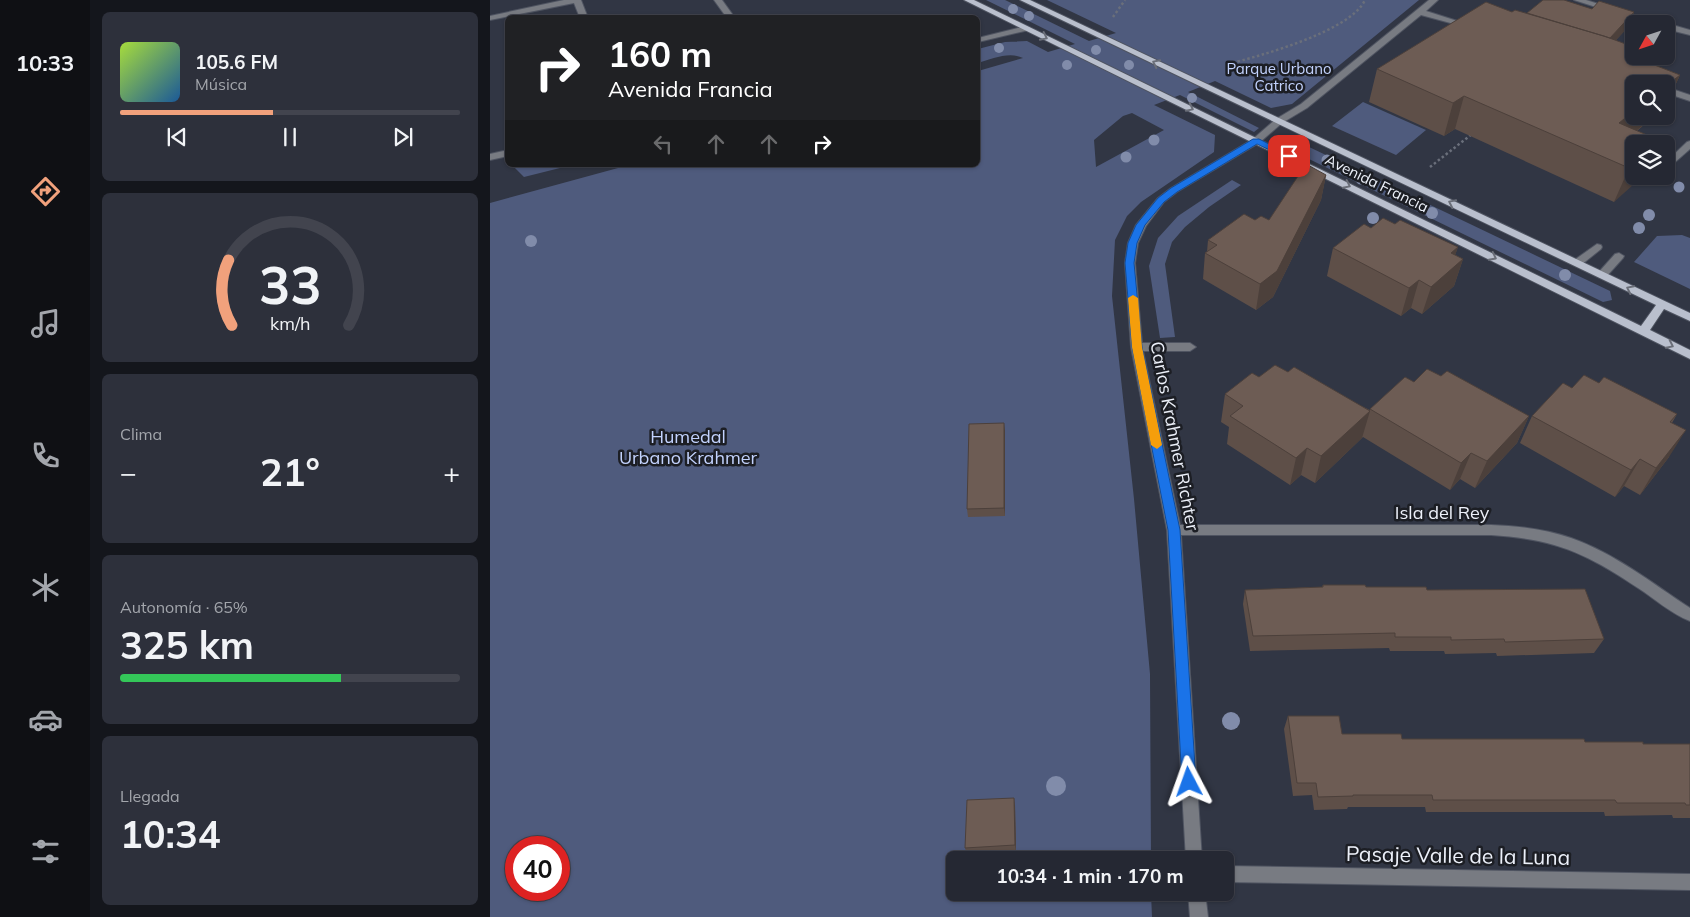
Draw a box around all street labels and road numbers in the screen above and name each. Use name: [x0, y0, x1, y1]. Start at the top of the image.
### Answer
street label: Avenida Francia: [1322, 150, 1432, 216]
street label: Carlos Krahmer Richter: [1145, 339, 1205, 533]
street label: Isla del Rey: [1395, 501, 1490, 524]
street label: Pasaje Valle de la Luna: [1346, 840, 1570, 870]

